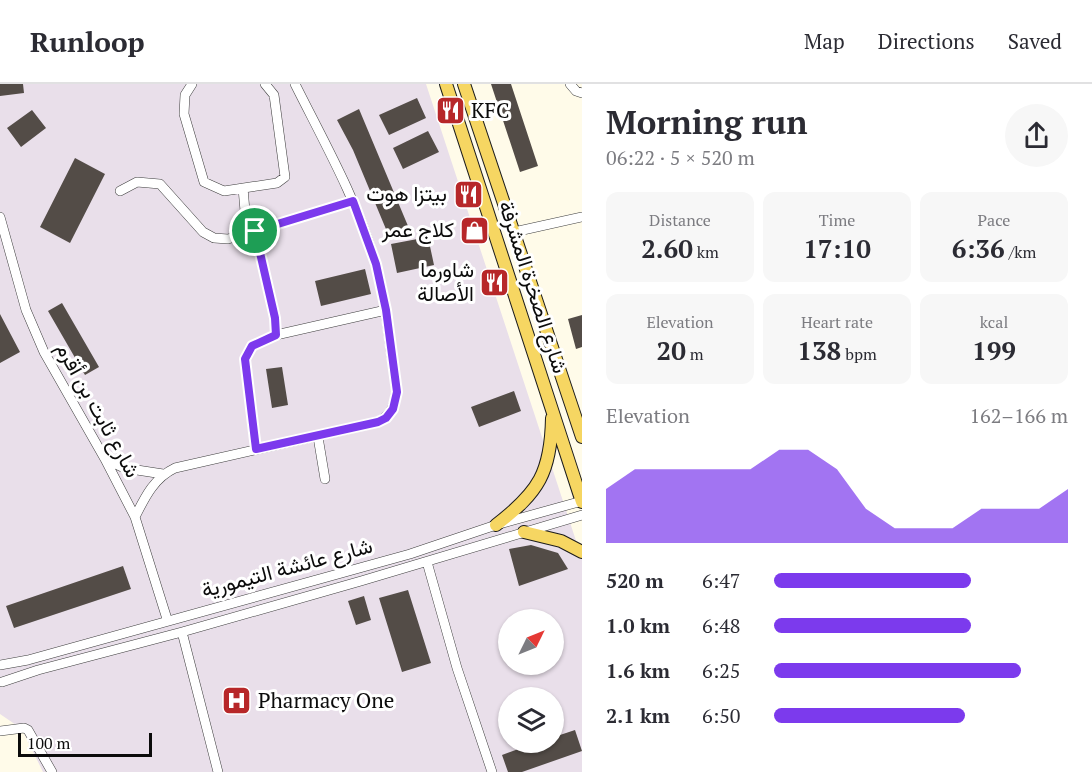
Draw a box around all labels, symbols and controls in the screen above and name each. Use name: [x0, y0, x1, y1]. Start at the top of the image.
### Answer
text: Runloop: [30, 23, 145, 60]
text: Map: [804, 27, 845, 55]
text: Directions: [878, 27, 975, 55]
text: Saved: [1008, 27, 1062, 55]
restaurant icon: KFC: [434, 95, 466, 127]
place label: KFC: [471, 96, 510, 124]
text: Morning run: [606, 100, 808, 143]
button: share: [1005, 104, 1068, 167]
text: 06:22 · 5 × 520 m: [606, 144, 755, 171]
restaurant icon: بيتزا هوت: [452, 178, 484, 210]
place label: بيتزا هوت: [366, 179, 447, 207]
street label: شارع الصخرة المشرفة: [492, 197, 575, 377]
pin: [229, 205, 280, 256]
text: Distance: [649, 209, 711, 231]
text: Time: [819, 209, 855, 231]
text: Pace: [978, 209, 1010, 231]
icon: arrive: [238, 214, 271, 247]
shop icon: كلاج عمر: [459, 214, 491, 246]
place label: كلاج عمر: [381, 215, 454, 244]
text: 2.60: [641, 231, 693, 265]
text: 17:10: [803, 231, 871, 265]
text: 6:36: [952, 231, 1005, 265]
text: km: [693, 241, 719, 263]
text: /km: [1005, 241, 1036, 263]
place label: شاورما الأصالة: [417, 255, 474, 307]
restaurant icon: شاورما الأصالة: [479, 266, 511, 298]
text: Elevation: [646, 311, 714, 333]
text: Heart rate: [801, 311, 873, 333]
text: kcal: [980, 311, 1008, 333]
text: 20: [656, 333, 686, 367]
text: 138: [797, 333, 841, 367]
text: 199: [972, 333, 1016, 367]
street label: شارع ثابت بن أقرم: [49, 337, 148, 483]
text: m: [686, 343, 704, 365]
text: bpm: [841, 343, 877, 365]
text: Elevation: [606, 402, 690, 429]
text: 162–166 m: [969, 402, 1068, 429]
street label: شارع عائشة التيمورية: [198, 531, 376, 604]
text: 520 m: [606, 567, 664, 594]
text: 6:47: [702, 567, 741, 594]
north arrow: [498, 609, 564, 675]
map controls: [498, 609, 564, 753]
text: 1.0 km: [606, 612, 670, 639]
text: 6:48: [702, 612, 741, 639]
text: 1.6 km: [606, 657, 670, 684]
text: 6:25: [702, 657, 741, 684]
hospital icon: Pharmacy One: [221, 685, 253, 717]
place label: Pharmacy One: [258, 686, 394, 714]
button: layers: [498, 687, 564, 753]
text: 2.1 km: [606, 702, 670, 729]
text: 6:50: [702, 702, 741, 729]
scale bar: [18, 730, 152, 758]
text: 100 m: [27, 732, 70, 754]

